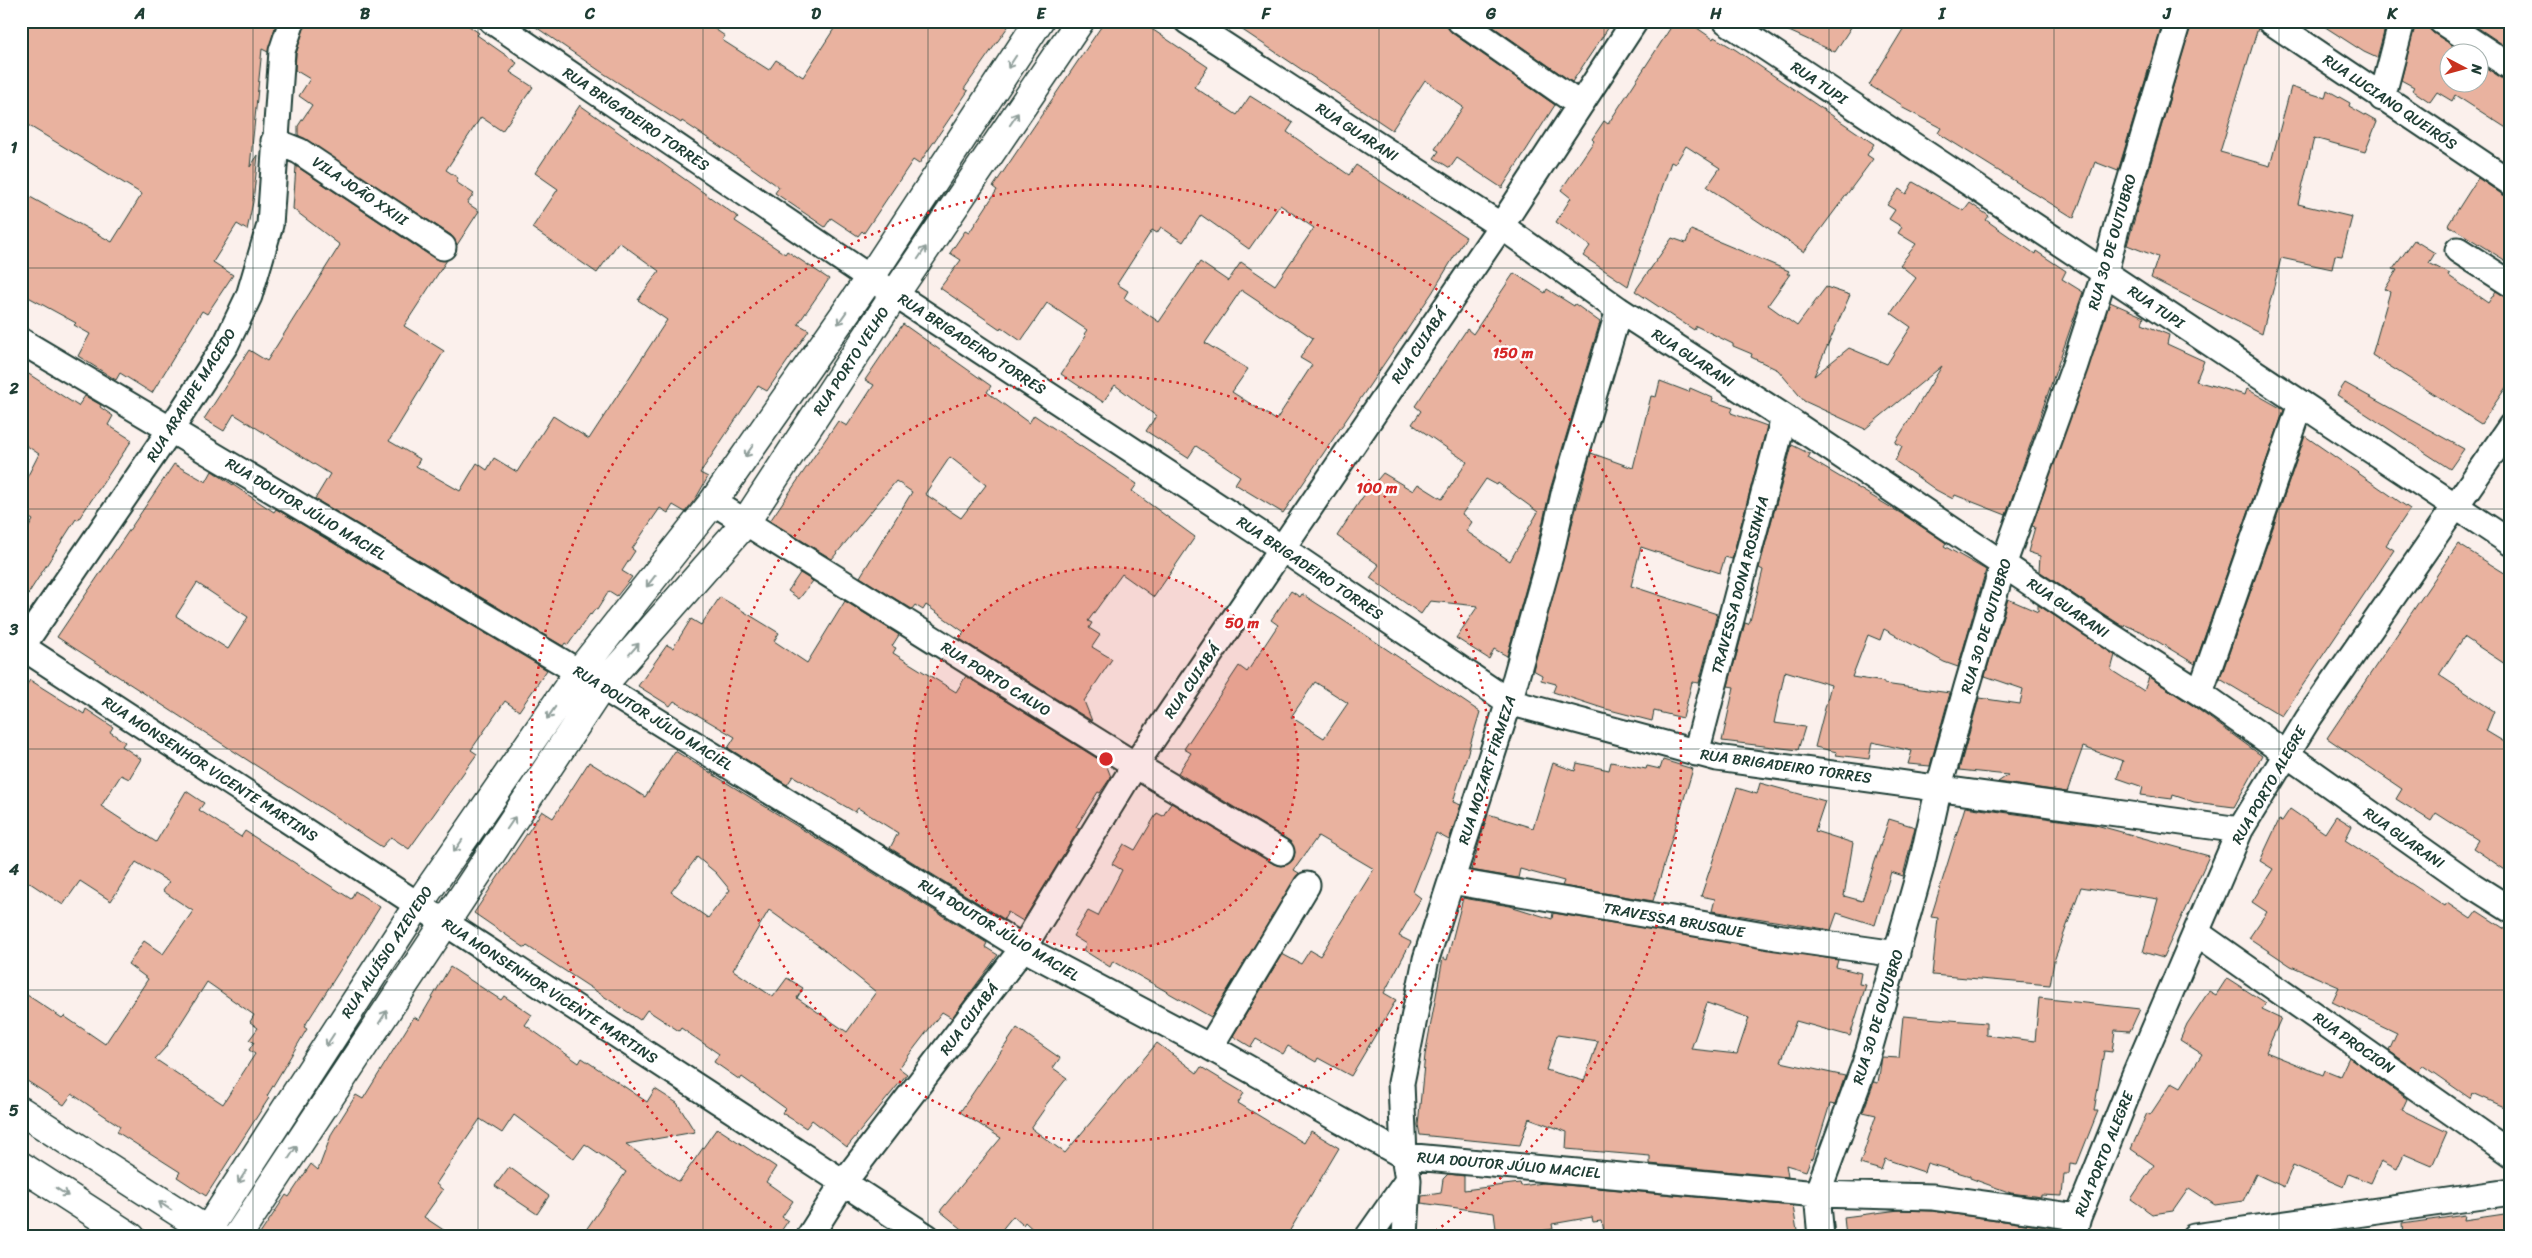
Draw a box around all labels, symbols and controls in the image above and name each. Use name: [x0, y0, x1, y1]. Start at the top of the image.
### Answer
text: A: [134, 0, 145, 28]
text: B: [360, 0, 371, 28]
text: C: [584, 0, 596, 28]
text: D: [811, 0, 821, 28]
text: E: [1037, 0, 1047, 28]
text: F: [1261, 0, 1272, 28]
text: G: [1485, 0, 1497, 28]
text: H: [1709, 0, 1722, 28]
text: I: [1938, 0, 1947, 28]
text: J: [2162, 0, 2172, 28]
text: K: [2386, 0, 2398, 28]
north arrow: [2440, 42, 2490, 92]
street label: RUA LUCIANO QUEIRÓS: [2317, 47, 2463, 157]
street label: RUA TUPI: [1785, 54, 1854, 112]
one-way arrow: [1007, 55, 1018, 69]
street label: RUA BRIGADEIRO TORRES: [557, 60, 715, 178]
text: N: [2463, 62, 2489, 76]
street label: RUA GUARANI: [1310, 95, 1404, 169]
one-way arrow: [1009, 112, 1019, 126]
text: 1: [11, 133, 18, 162]
street label: VILA JOÃO XXIII: [307, 149, 414, 233]
street label: RUA 30 DE OUTUBRO: [2080, 171, 2144, 313]
one-way arrow: [917, 247, 927, 261]
street label: RUA TUPI: [2122, 278, 2191, 336]
street label: RUA BRIGADEIRO TORRES: [893, 286, 1052, 402]
street label: RUA PORTO VELHO: [806, 301, 896, 421]
street label: RUA CUIABÁ: [1384, 301, 1455, 389]
one-way arrow: [837, 311, 847, 325]
street label: RUA GUARANI: [1646, 321, 1740, 395]
street label: RUA ARARIPE MACEDO: [139, 323, 243, 467]
text: 150 m: [1493, 340, 1534, 366]
text: 2: [8, 374, 19, 403]
one-way arrow: [744, 444, 754, 458]
street label: RUA DOUTOR JÚLIO MACIEL: [220, 450, 392, 568]
text: 100 m: [1357, 475, 1398, 501]
street label: TRAVESSA DONA ROSINHA: [1704, 493, 1776, 677]
street label: RUA BRIGADEIRO TORRES: [1231, 509, 1389, 627]
street label: RUA 30 DE OUTUBRO: [1953, 555, 2019, 697]
street label: RUA GUARANI: [2022, 571, 2115, 645]
one-way arrow: [646, 574, 657, 587]
text: 50 m: [1225, 610, 1260, 636]
text: 3: [9, 615, 19, 644]
street label: RUA PORTO CALVO: [936, 635, 1056, 723]
street label: RUA CUIABÁ: [1157, 636, 1228, 724]
one-way arrow: [628, 643, 640, 656]
street label: RUA DOUTOR JÚLIO MACIEL: [568, 658, 738, 778]
street label: RUA MONSENHOR VICENTE MARTINS: [97, 689, 324, 849]
street label: RUA MOZART FIRMEZA: [1451, 692, 1523, 848]
one-way arrow: [546, 706, 556, 720]
street label: RUA PORTO ALEGRE: [2224, 719, 2314, 849]
street label: RUA BRIGADEIRO TORRES: [1699, 741, 1874, 791]
centre of rings: [1097, 750, 1115, 768]
street label: RUA GUARANI: [2358, 800, 2450, 876]
one-way arrow: [506, 816, 516, 830]
one-way arrow: [453, 839, 463, 853]
text: 4: [8, 855, 19, 884]
street label: RUA DOUTOR JÚLIO MACIEL: [913, 871, 1085, 989]
street label: RUA ALUÍSIO AZEVEDO: [334, 880, 440, 1024]
street label: TRAVESSA BRUSQUE: [1601, 895, 1748, 946]
street label: RUA MONSENHOR VICENTE MARTINS: [437, 911, 664, 1071]
street label: RUA 30 DE OUTUBRO: [1845, 946, 1911, 1088]
street label: RUA CUIABÁ: [933, 975, 1007, 1061]
street label: RUA PROCION: [2308, 1005, 2401, 1081]
one-way arrow: [378, 1010, 388, 1024]
one-way arrow: [325, 1033, 335, 1047]
street label: RUA PORTO ALEGRE: [2067, 1086, 2142, 1221]
text: 5: [9, 1096, 19, 1125]
street label: RUA DOUTOR JÚLIO MACIEL: [1416, 1144, 1602, 1186]
one-way arrow: [289, 1146, 299, 1160]
one-way arrow: [237, 1170, 247, 1184]
one-way arrow: [55, 1187, 69, 1197]
one-way arrow: [159, 1200, 173, 1210]

